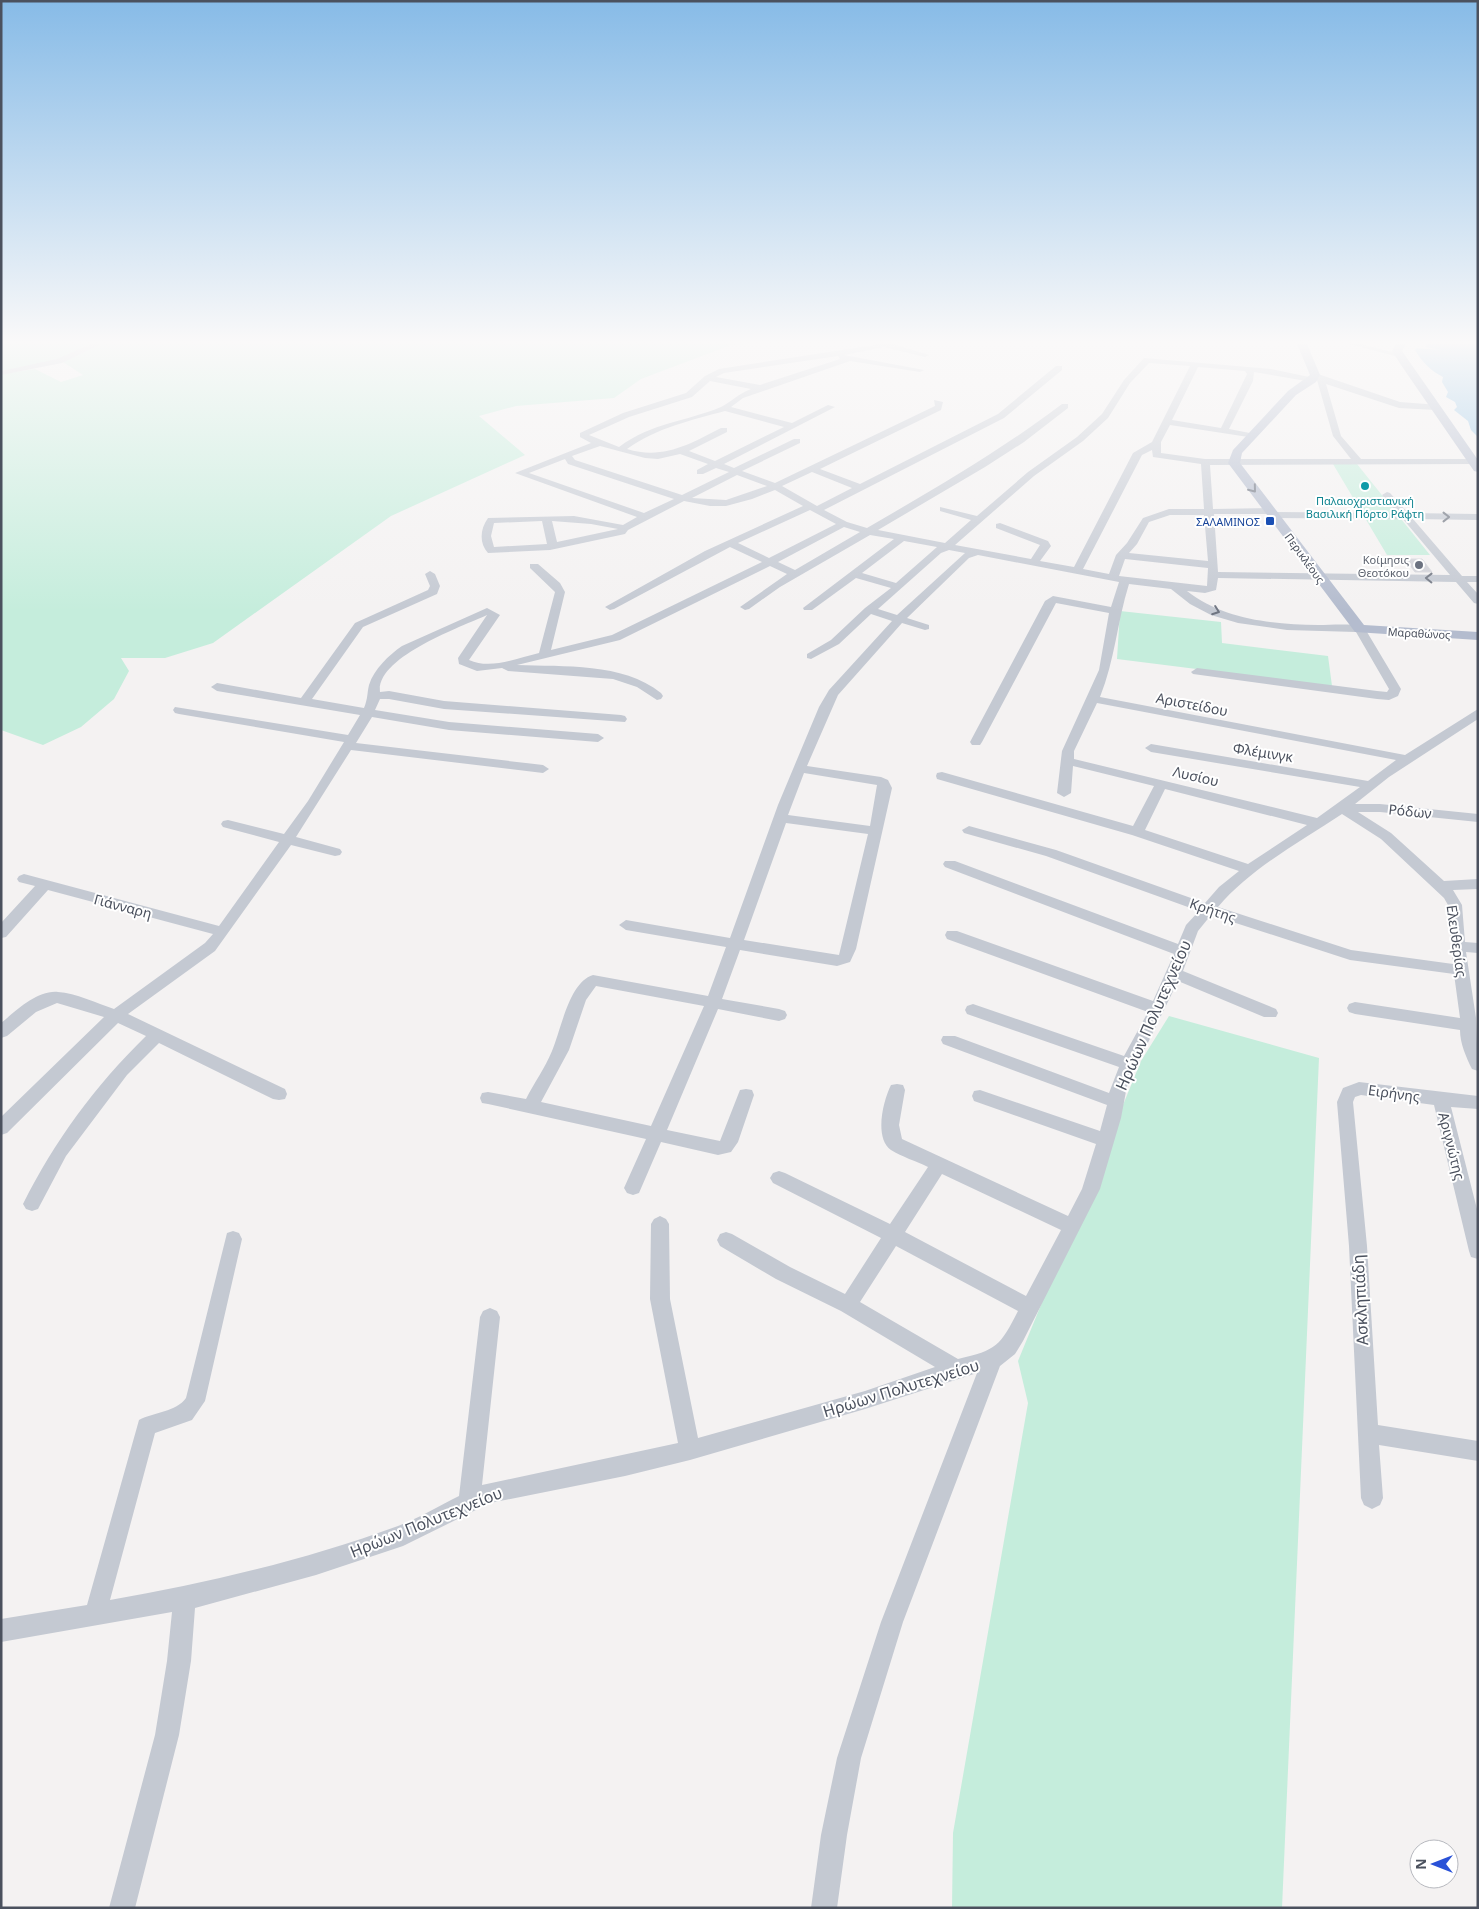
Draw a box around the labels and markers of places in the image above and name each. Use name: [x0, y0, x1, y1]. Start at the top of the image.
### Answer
marker: Παλαιοχριστιανική Βασιλική Πόρτο Ράφτη: [1359, 480, 1371, 492]
place label: Παλαιοχριστιανική Βασιλική Πόρτο Ράφτη: [1306, 493, 1424, 521]
place label: ΣΑΛΑΜΙΝΟΣ: [1196, 514, 1260, 529]
marker: ΣΑΛΑΜΙΝΟΣ: [1264, 515, 1276, 527]
place label: Κοίμησις Θεοτόκου: [1358, 552, 1409, 580]
marker: Κοίμησις Θεοτόκου: [1413, 559, 1425, 571]

